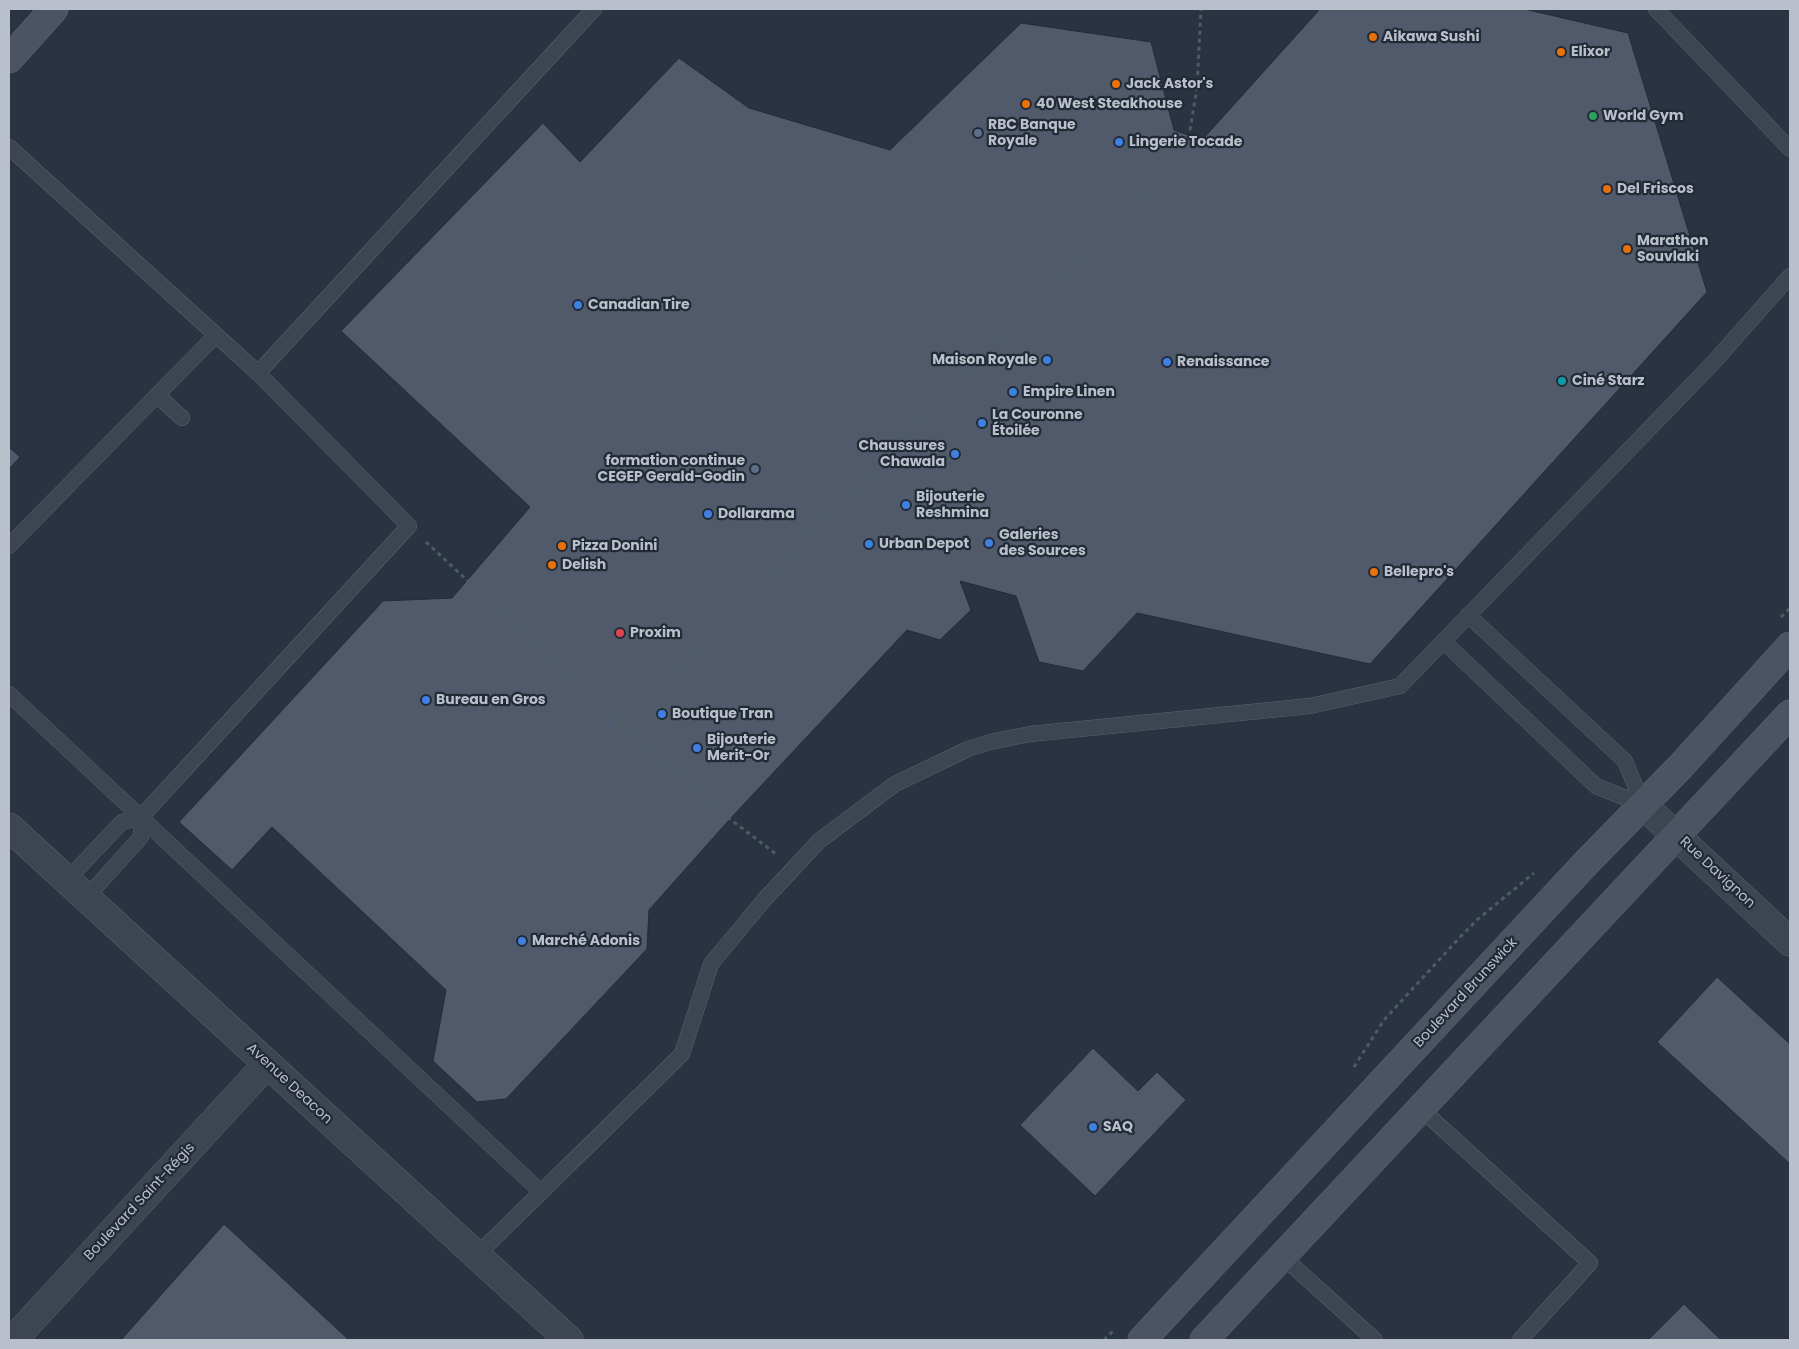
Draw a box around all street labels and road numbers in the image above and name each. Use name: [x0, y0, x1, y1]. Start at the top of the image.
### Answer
street label: Rue Davignon: [1676, 834, 1758, 912]
street label: Boulevard Brunswick: [1411, 935, 1521, 1051]
street label: Avenue Deacon: [243, 1040, 335, 1128]
street label: Boulevard Saint-Régis: [81, 1140, 199, 1264]

